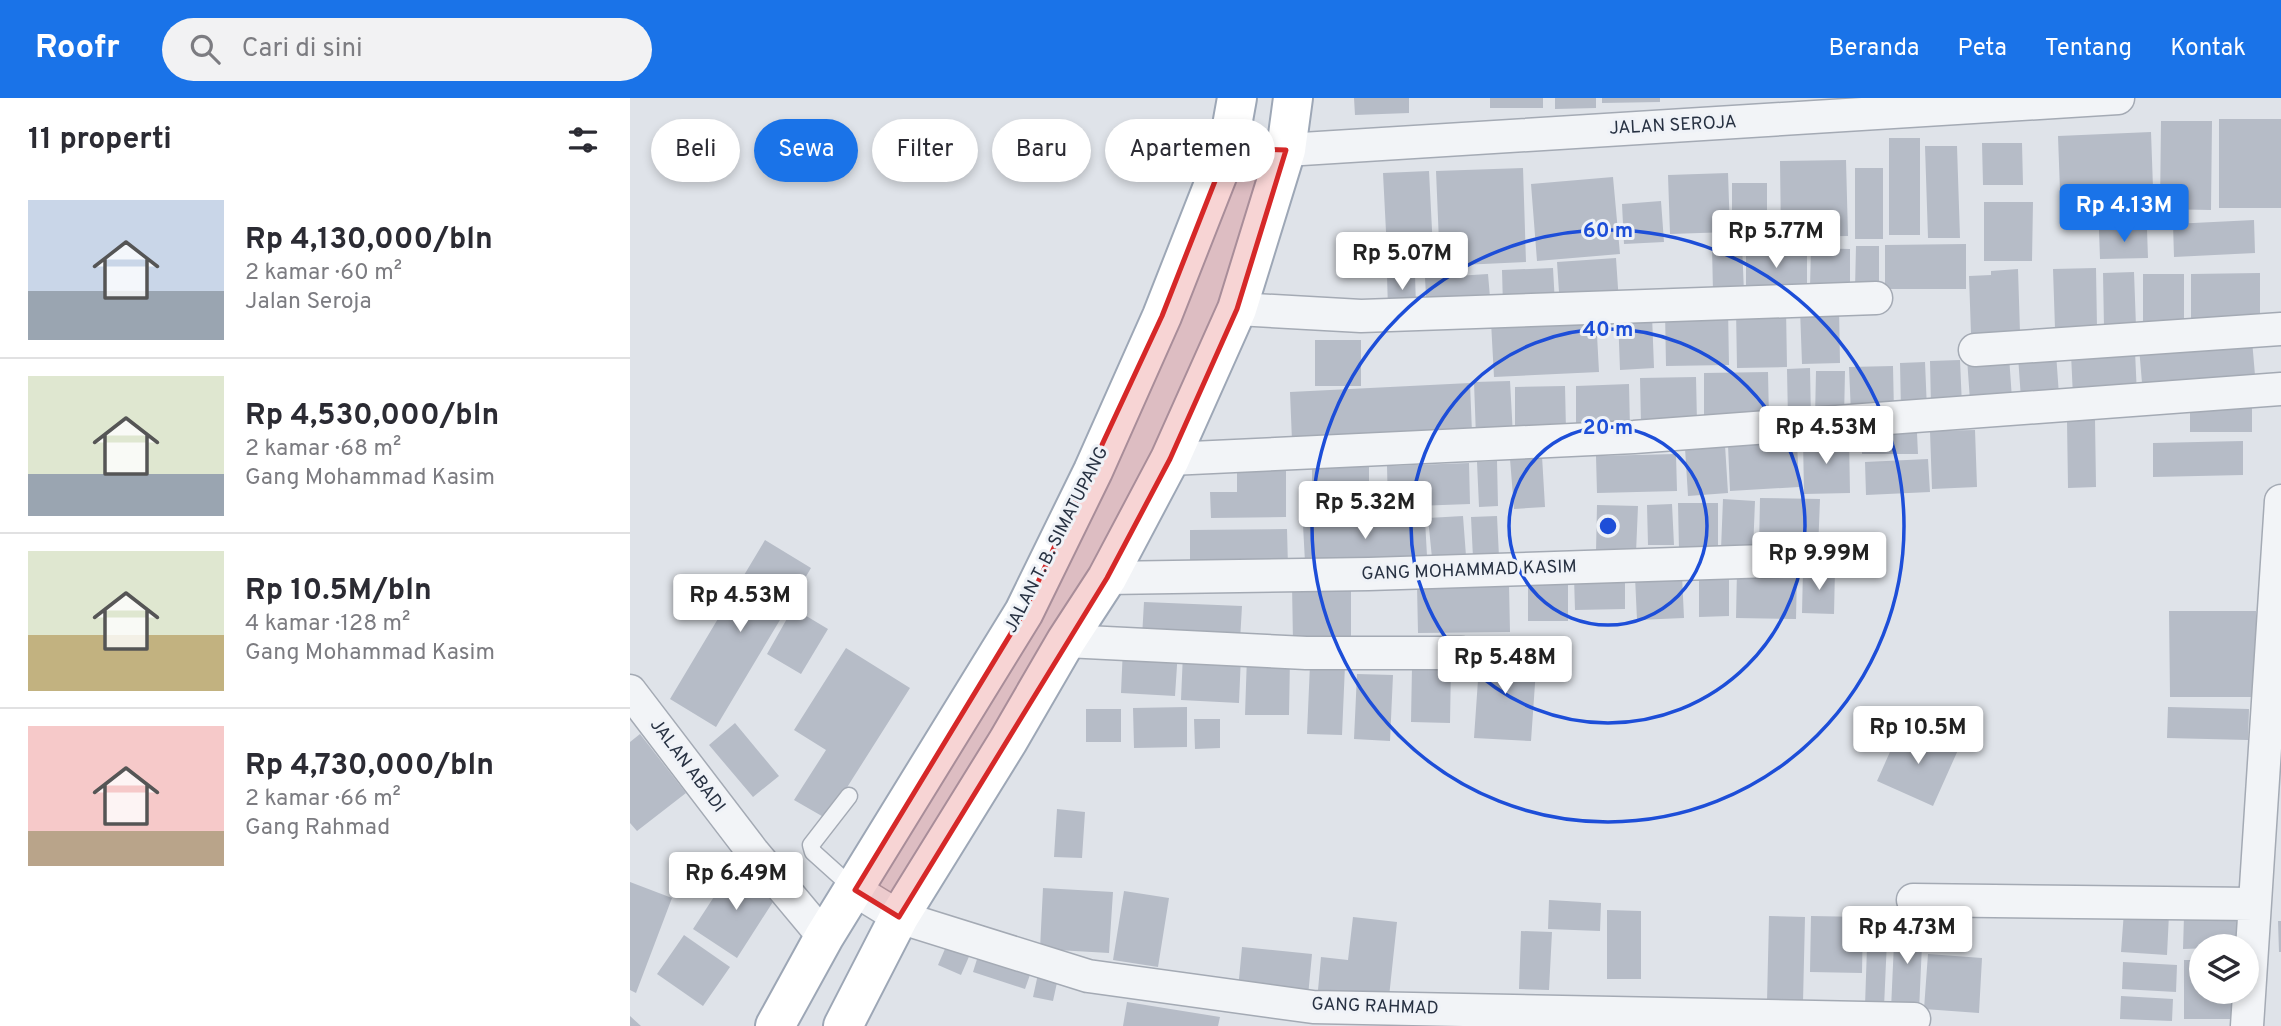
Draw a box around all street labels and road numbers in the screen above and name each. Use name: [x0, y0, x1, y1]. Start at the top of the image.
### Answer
street label: JALAN SEROJA: [1609, 111, 1737, 141]
street label: JALAN T. B. SIMATUPANG: [1000, 443, 1114, 637]
street label: GANG MOHAMMAD KASIM: [1361, 556, 1577, 586]
street label: JALAN ABADI: [644, 714, 730, 818]
street label: GANG RAHMAD: [1311, 993, 1439, 1021]

